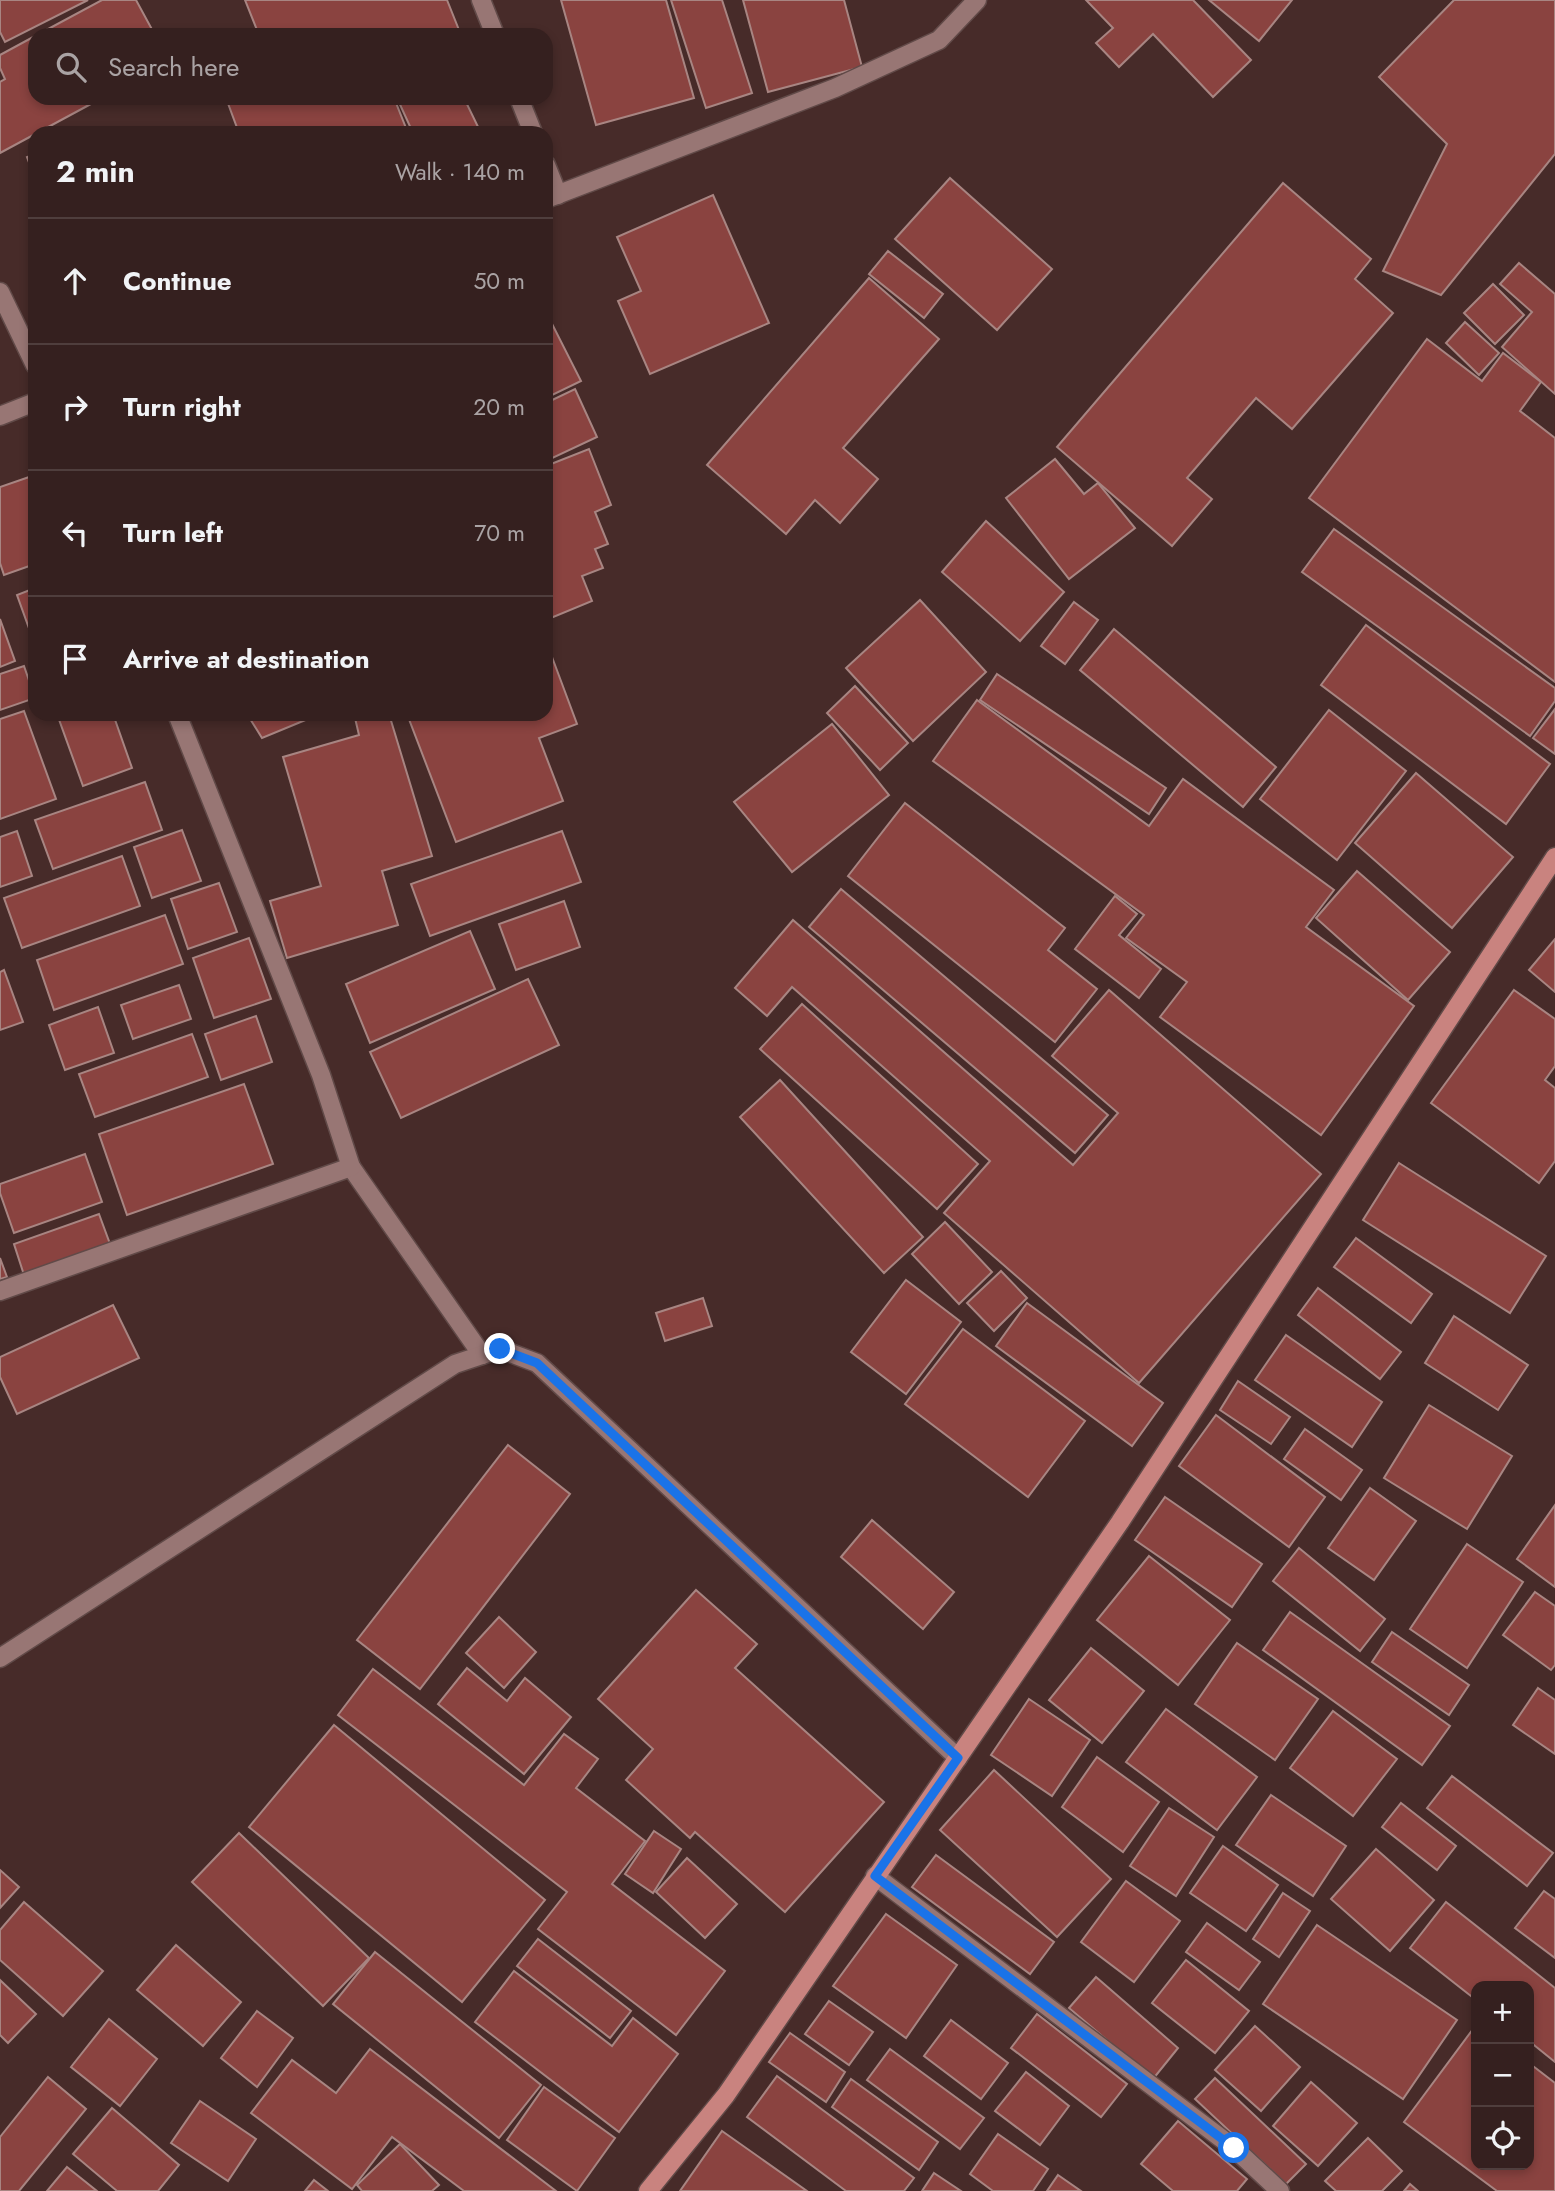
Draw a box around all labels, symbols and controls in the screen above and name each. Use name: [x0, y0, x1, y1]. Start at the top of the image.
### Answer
search box: [28, 28, 553, 105]
icon: search: [52, 48, 90, 86]
text: Search here: [108, 48, 240, 86]
text: 2 min: [56, 150, 135, 193]
text: Walk · 140 m: [395, 155, 525, 189]
icon: ahead: [56, 262, 94, 300]
text: Continue: [123, 262, 232, 300]
text: 50 m: [473, 264, 525, 298]
icon: right: [56, 388, 94, 426]
text: Turn right: [123, 388, 241, 426]
text: 20 m: [473, 390, 525, 424]
icon: left: [56, 514, 94, 552]
text: Turn left: [123, 514, 223, 552]
text: 70 m: [474, 516, 525, 550]
icon: arrive: [56, 640, 94, 678]
text: Arrive at destination: [123, 640, 370, 678]
route end: [484, 1333, 515, 1364]
map controls: [1471, 1981, 1534, 2170]
button: +: [1471, 1981, 1534, 2044]
button: −: [1471, 2044, 1534, 2107]
button: locate: [1471, 2107, 1534, 2170]
route start: [1218, 2132, 1249, 2163]

